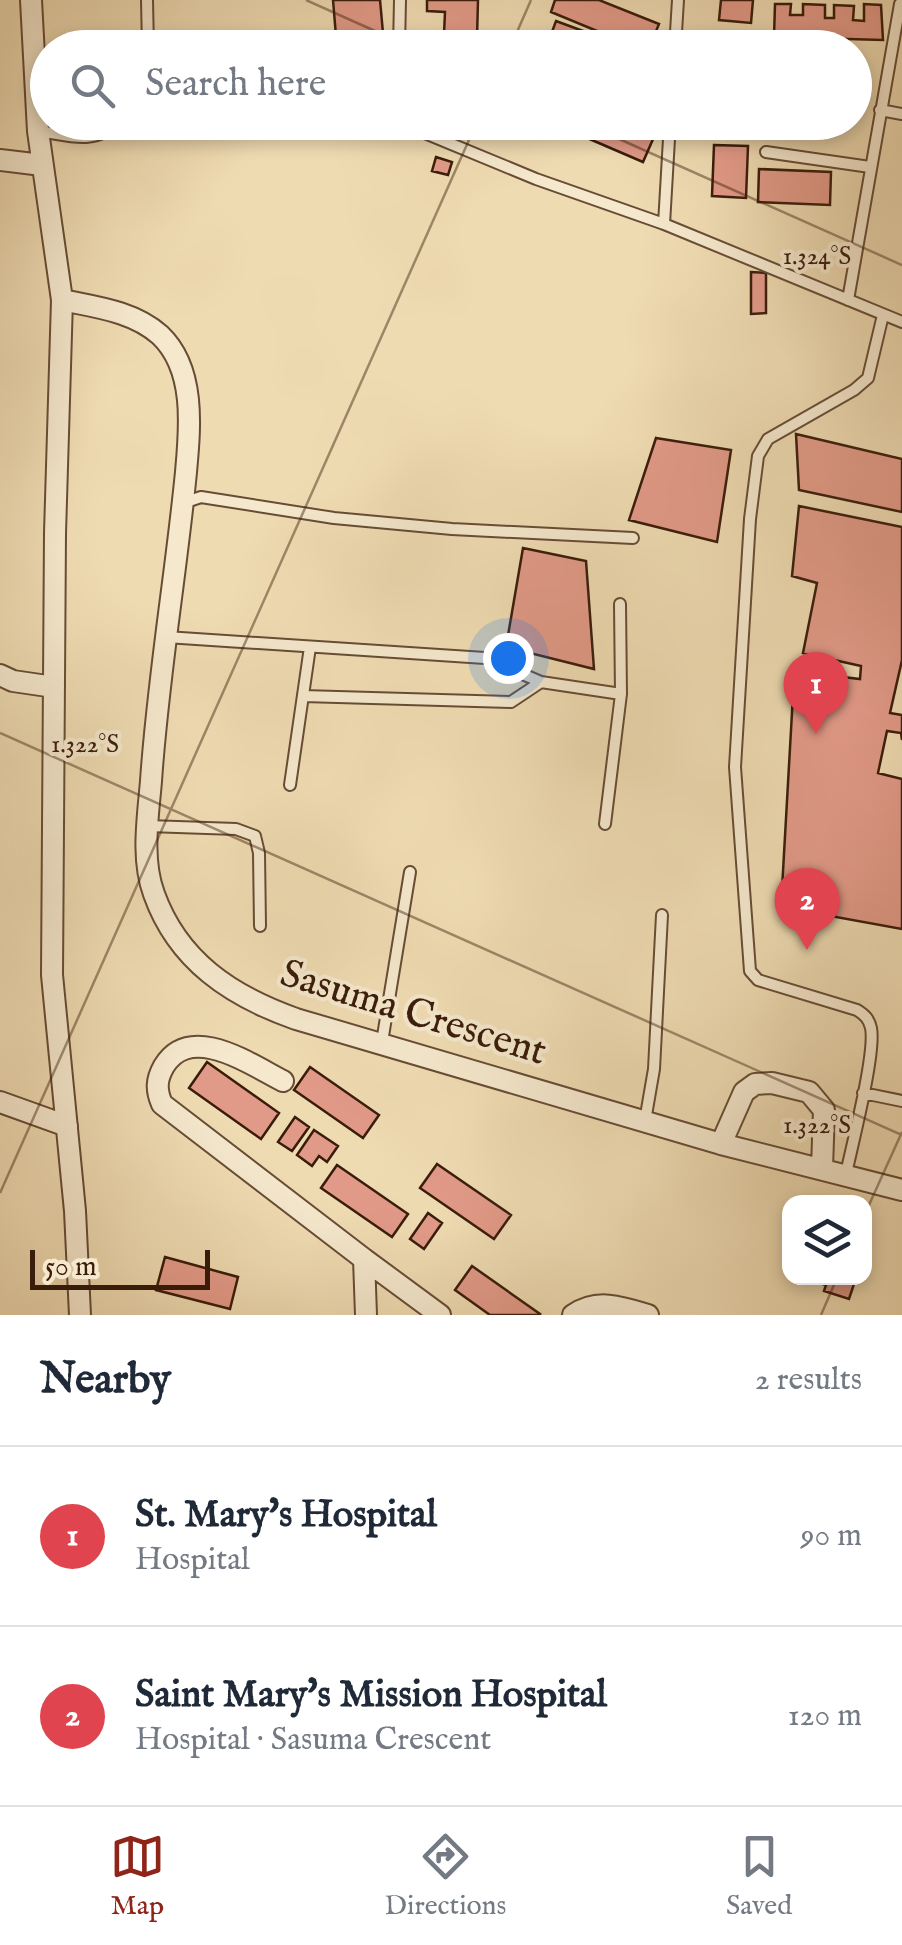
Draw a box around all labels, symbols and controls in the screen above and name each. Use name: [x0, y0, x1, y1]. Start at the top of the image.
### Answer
search box: [30, 30, 872, 140]
icon: search: [65, 58, 120, 113]
text: Search here: [145, 61, 326, 109]
text: 1.324°S: [783, 241, 851, 273]
your location: [483, 633, 534, 684]
pin: 1: [784, 652, 848, 734]
text: 1.322°S: [51, 729, 119, 761]
pin: 2: [774, 868, 840, 950]
street label: Sasuma Crescent: [274, 949, 552, 1079]
text: 1.322°S: [783, 1110, 851, 1142]
map controls: [782, 1195, 872, 1285]
button: layers: [782, 1195, 872, 1285]
scale bar: [30, 1245, 210, 1290]
text: 50 m: [45, 1250, 97, 1285]
text: Nearby: [40, 1354, 171, 1407]
text: 2 results: [755, 1360, 862, 1401]
text: St. Mary's Hospital: [135, 1492, 437, 1540]
text: 1: [67, 1516, 78, 1557]
text: 90 m: [801, 1516, 862, 1557]
text: Hospital: [135, 1540, 250, 1581]
text: Saint Mary's Mission Hospital: [135, 1672, 607, 1720]
text: 2: [65, 1696, 80, 1737]
text: 120 m: [788, 1696, 862, 1737]
text: Hospital · Sasuma Crescent: [135, 1720, 491, 1761]
tab: Map: [110, 1829, 165, 1924]
tab: Directions: [384, 1829, 506, 1924]
tab: Saved: [726, 1829, 792, 1924]

